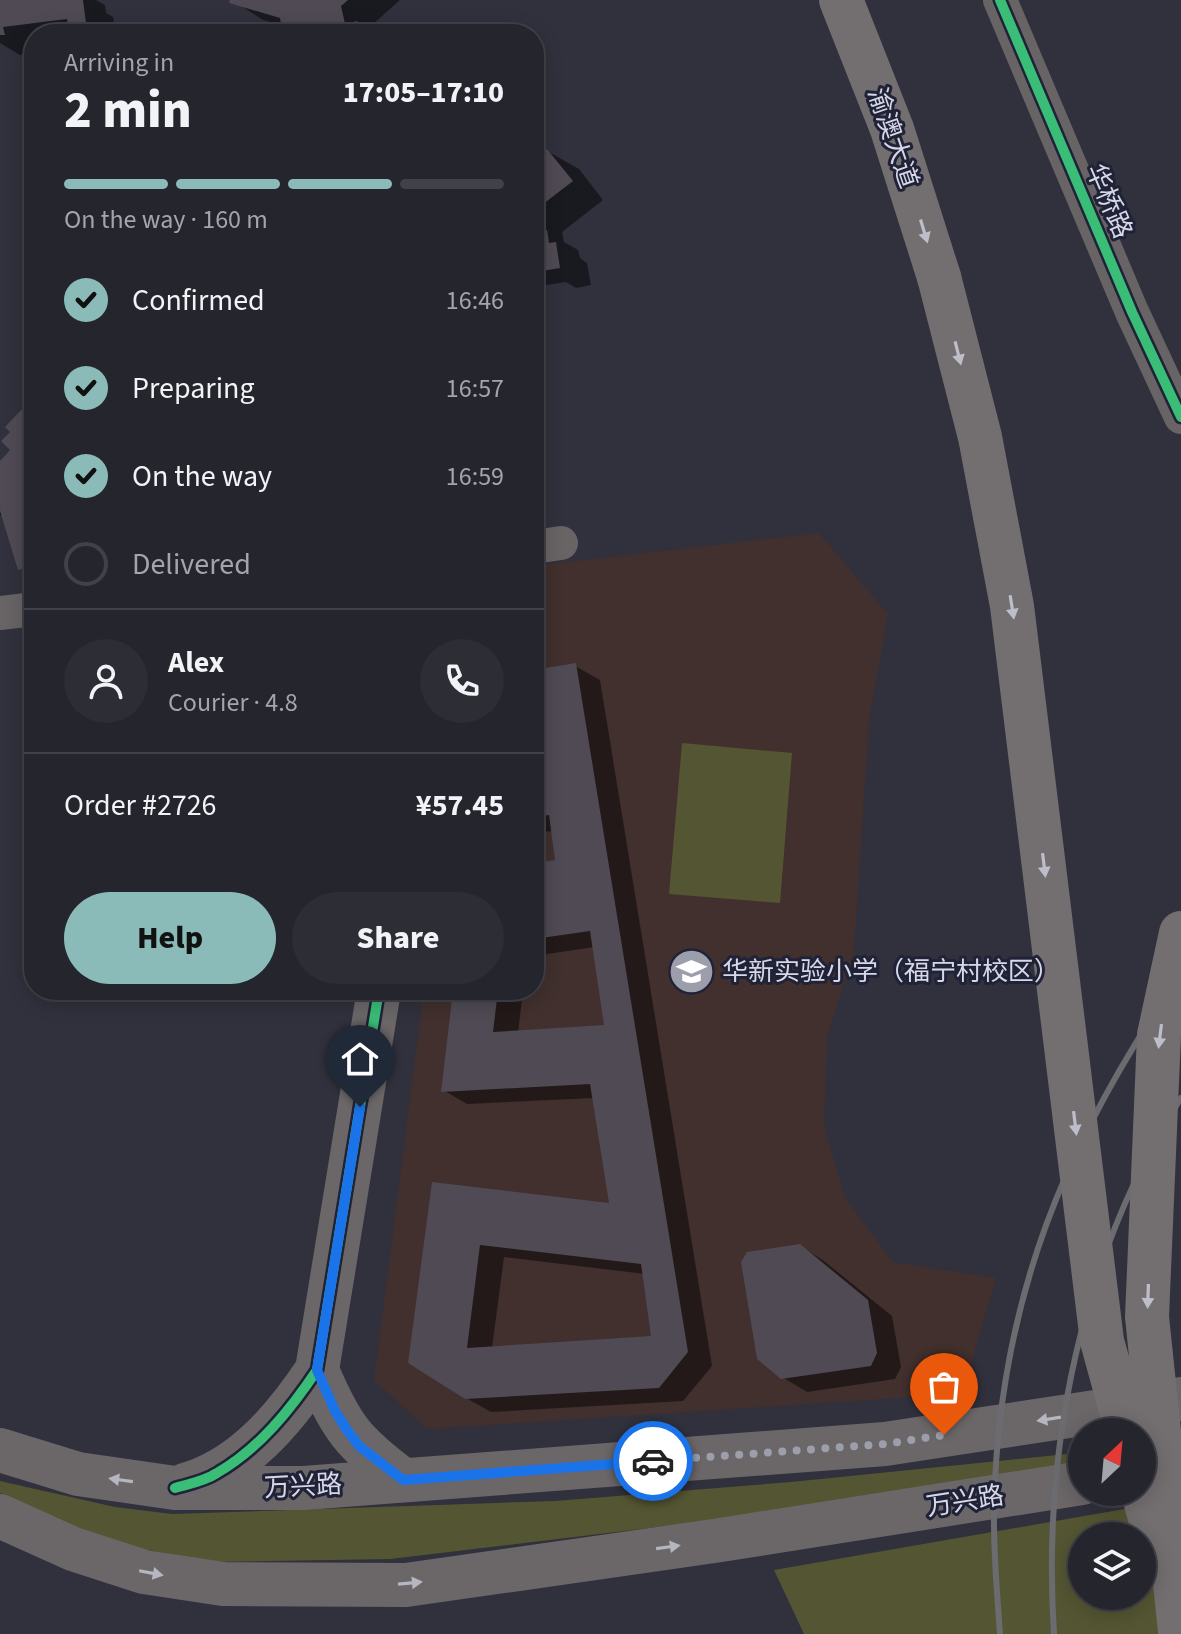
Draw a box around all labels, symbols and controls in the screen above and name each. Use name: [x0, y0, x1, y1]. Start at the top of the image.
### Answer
text: Arriving in: [64, 44, 174, 81]
text: 17:05–17:10: [343, 71, 504, 114]
text: 2 min: [64, 74, 192, 148]
street label: 渝澳大道: [859, 83, 927, 193]
street label: 华桥路: [1077, 158, 1141, 244]
text: On the way · 160 m: [64, 201, 268, 238]
one-way arrow: [918, 220, 931, 244]
icon: check: [64, 278, 108, 322]
text: Confirmed: [132, 279, 265, 322]
text: 16:46: [446, 282, 504, 319]
one-way arrow: [952, 340, 965, 365]
icon: check: [64, 366, 108, 410]
text: Preparing: [132, 367, 255, 410]
text: 16:57: [446, 370, 504, 407]
icon: check: [64, 454, 108, 498]
text: On the way: [132, 455, 272, 498]
text: 16:59: [446, 458, 504, 495]
text: Delivered: [132, 543, 251, 586]
one-way arrow: [1006, 595, 1018, 620]
button: person: [64, 639, 148, 723]
button: phone: [420, 639, 504, 723]
text: Alex: [168, 641, 224, 684]
text: Courier · 4.8: [168, 684, 298, 721]
text: Order #2726: [64, 784, 217, 827]
text: ¥57.45: [416, 784, 504, 827]
one-way arrow: [1037, 853, 1050, 878]
button: Help: [64, 892, 276, 984]
button: Share: [292, 892, 504, 984]
school or university icon: 华新实验小学（福宁村校区）: [667, 947, 715, 995]
place label: 华新实验小学（福宁村校区）: [722, 953, 1060, 990]
one-way arrow: [1153, 1024, 1166, 1049]
pin: [326, 1025, 394, 1107]
icon: home: [338, 1037, 382, 1081]
one-way arrow: [1069, 1111, 1082, 1136]
one-way arrow: [1142, 1284, 1155, 1309]
pin: [910, 1353, 978, 1435]
icon: bag: [922, 1365, 966, 1409]
one-way arrow: [1036, 1413, 1061, 1426]
north arrow: [1068, 1418, 1156, 1506]
map controls: [1068, 1418, 1156, 1610]
courier: [613, 1421, 693, 1501]
icon: car: [631, 1439, 675, 1483]
street label: 万兴路: [263, 1465, 343, 1507]
one-way arrow: [108, 1473, 133, 1486]
street label: 万兴路: [924, 1477, 1006, 1525]
button: layers: [1068, 1522, 1156, 1610]
one-way arrow: [655, 1540, 680, 1553]
one-way arrow: [139, 1567, 164, 1579]
one-way arrow: [398, 1577, 423, 1590]

